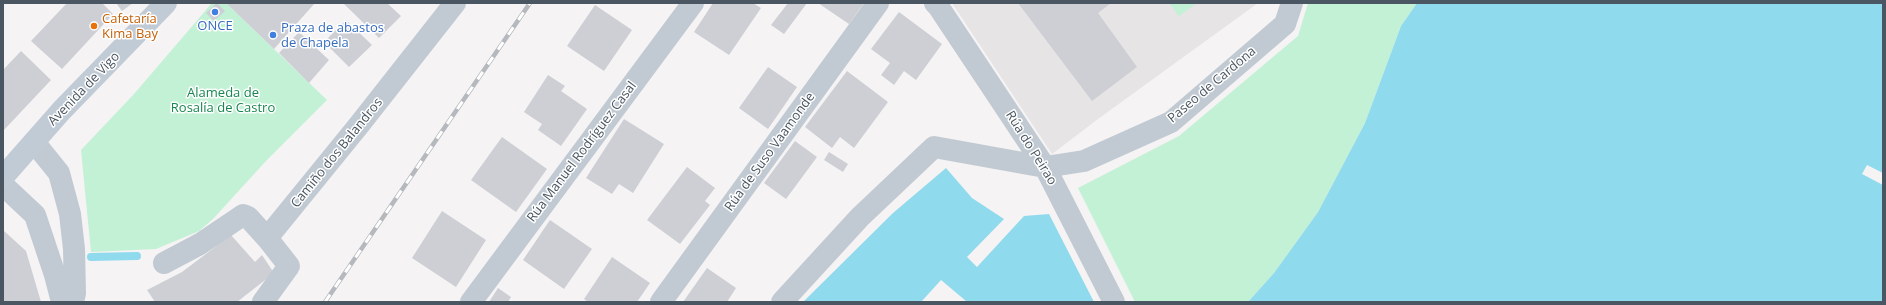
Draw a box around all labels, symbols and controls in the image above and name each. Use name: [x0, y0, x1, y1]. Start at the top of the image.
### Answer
marker: ONCE: [210, 7, 220, 17]
place label: Cafetaría Kima Bay: [102, 11, 158, 42]
place label: ONCE: [197, 18, 233, 34]
place label: Praza de abastos de Chapela: [281, 20, 384, 51]
marker: Cafetaría Kima Bay: [89, 21, 99, 31]
marker: Praza de abastos de Chapela: [268, 30, 278, 40]
street label: Paseo de Cardona: [1165, 44, 1259, 126]
street label: Avenida de Vigo: [45, 49, 123, 129]
street label: Rúa Manuel Rodríguez Casal: [524, 79, 640, 225]
park label: Alameda de Rosalía de Castro: [171, 85, 275, 116]
street label: Rúa de Suso Vaamonde: [722, 90, 818, 214]
street label: Camiño dos Balandros: [288, 95, 386, 211]
street label: Rúa do Peirao: [1002, 108, 1060, 188]

